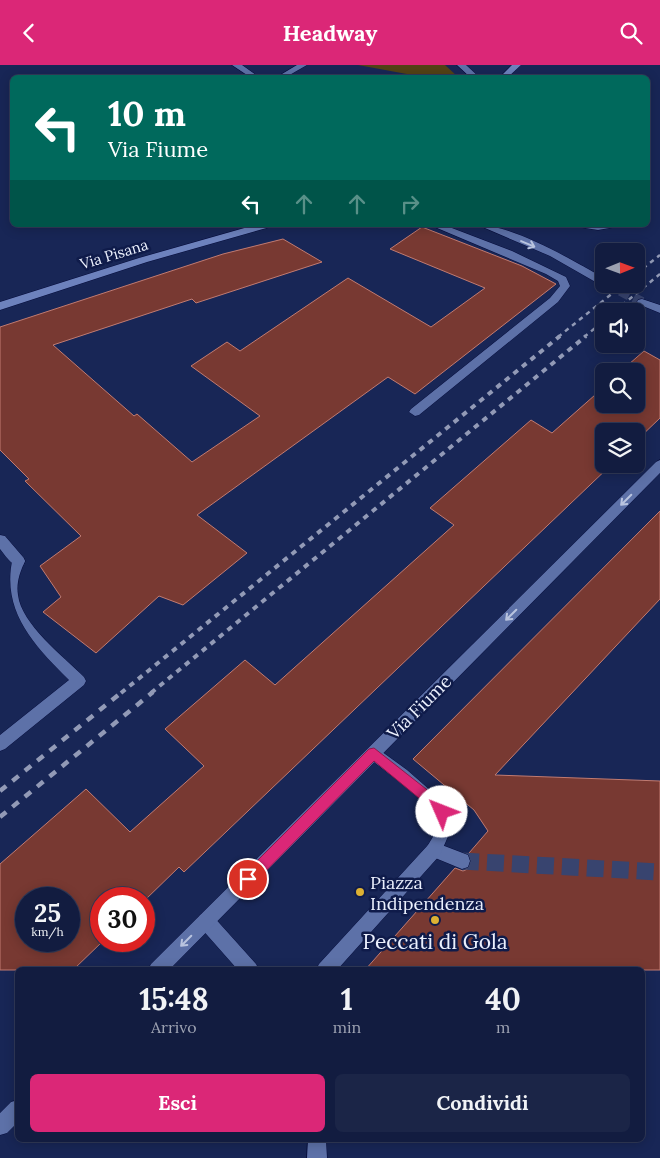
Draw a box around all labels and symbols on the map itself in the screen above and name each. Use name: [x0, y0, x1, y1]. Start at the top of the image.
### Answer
street label: Via Pisana: [77, 235, 151, 274]
one-way arrow: [520, 239, 535, 249]
north arrow: [595, 243, 645, 293]
one-way arrow: [619, 494, 632, 506]
one-way arrow: [505, 609, 517, 621]
street label: Via Fiume: [381, 670, 456, 745]
position arrow: [415, 785, 467, 837]
pin: [227, 858, 269, 900]
place label: Piazza Indipendenza: [370, 871, 484, 915]
marker: Piazza Indipendenza: [354, 886, 366, 898]
speed limit sign: 30: [90, 887, 155, 952]
marker: Peccati di Gola: [429, 914, 441, 926]
place label: Peccati di Gola: [362, 928, 508, 955]
one-way arrow: [180, 935, 193, 947]

